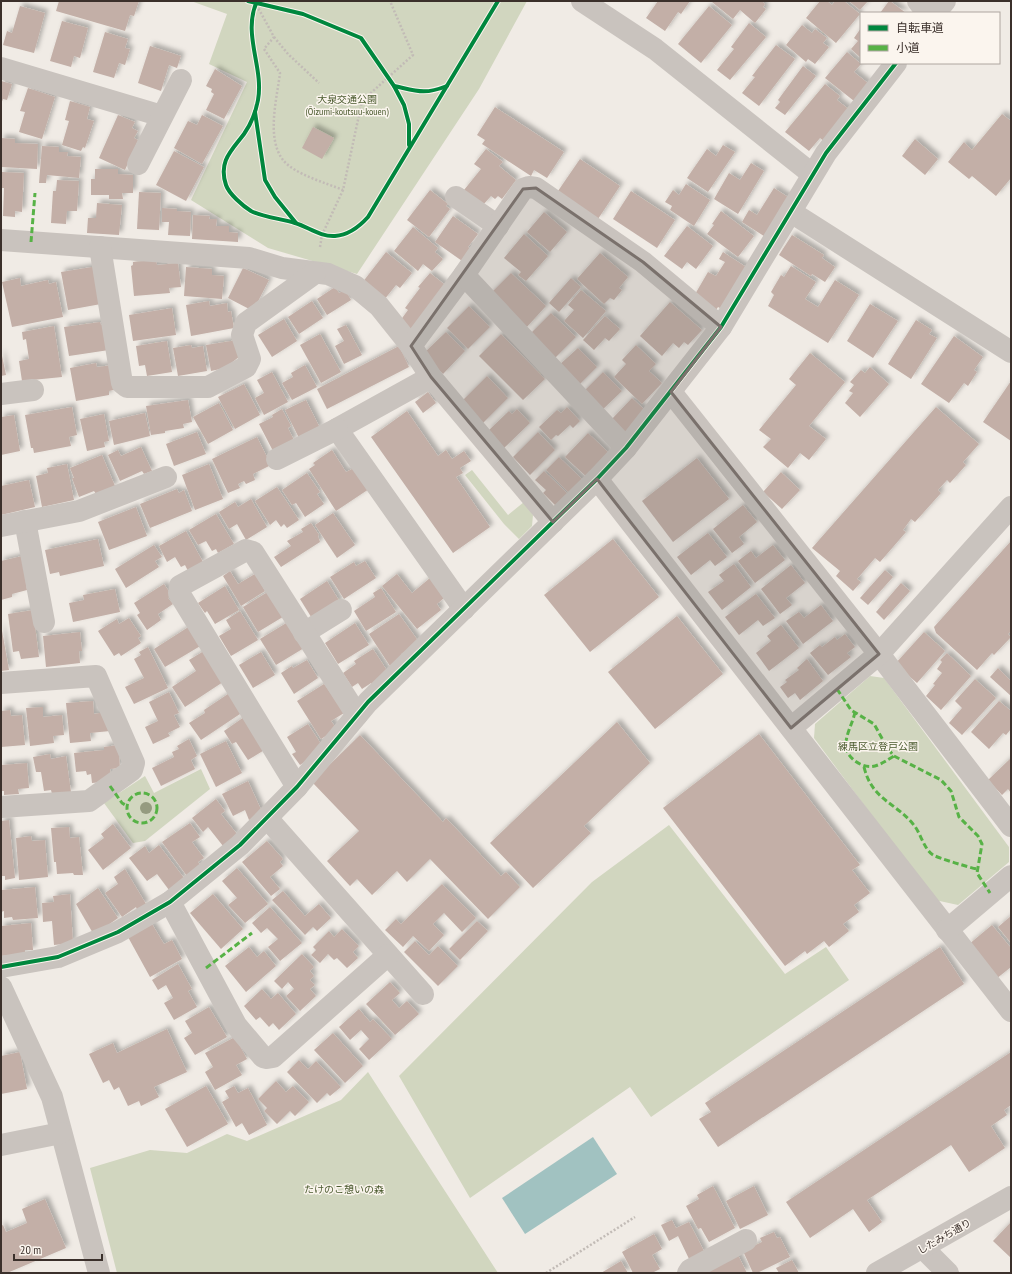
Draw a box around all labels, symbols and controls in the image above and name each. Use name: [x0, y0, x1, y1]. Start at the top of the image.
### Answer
legend: [860, 12, 1000, 64]
text: 自転車道: [896, 20, 944, 35]
text: 小道: [896, 40, 920, 55]
park label: 大泉交通公園 (Ōizumi-koutsuu-kouen): [306, 93, 389, 118]
park label: 練馬区立登戸公園: [838, 740, 918, 753]
park label: たけのこ憩いの森: [304, 1183, 384, 1196]
street label: したみち通り: [915, 1216, 973, 1257]
scale bar: [14, 1236, 102, 1262]
text: 20 m: [20, 1242, 41, 1257]

